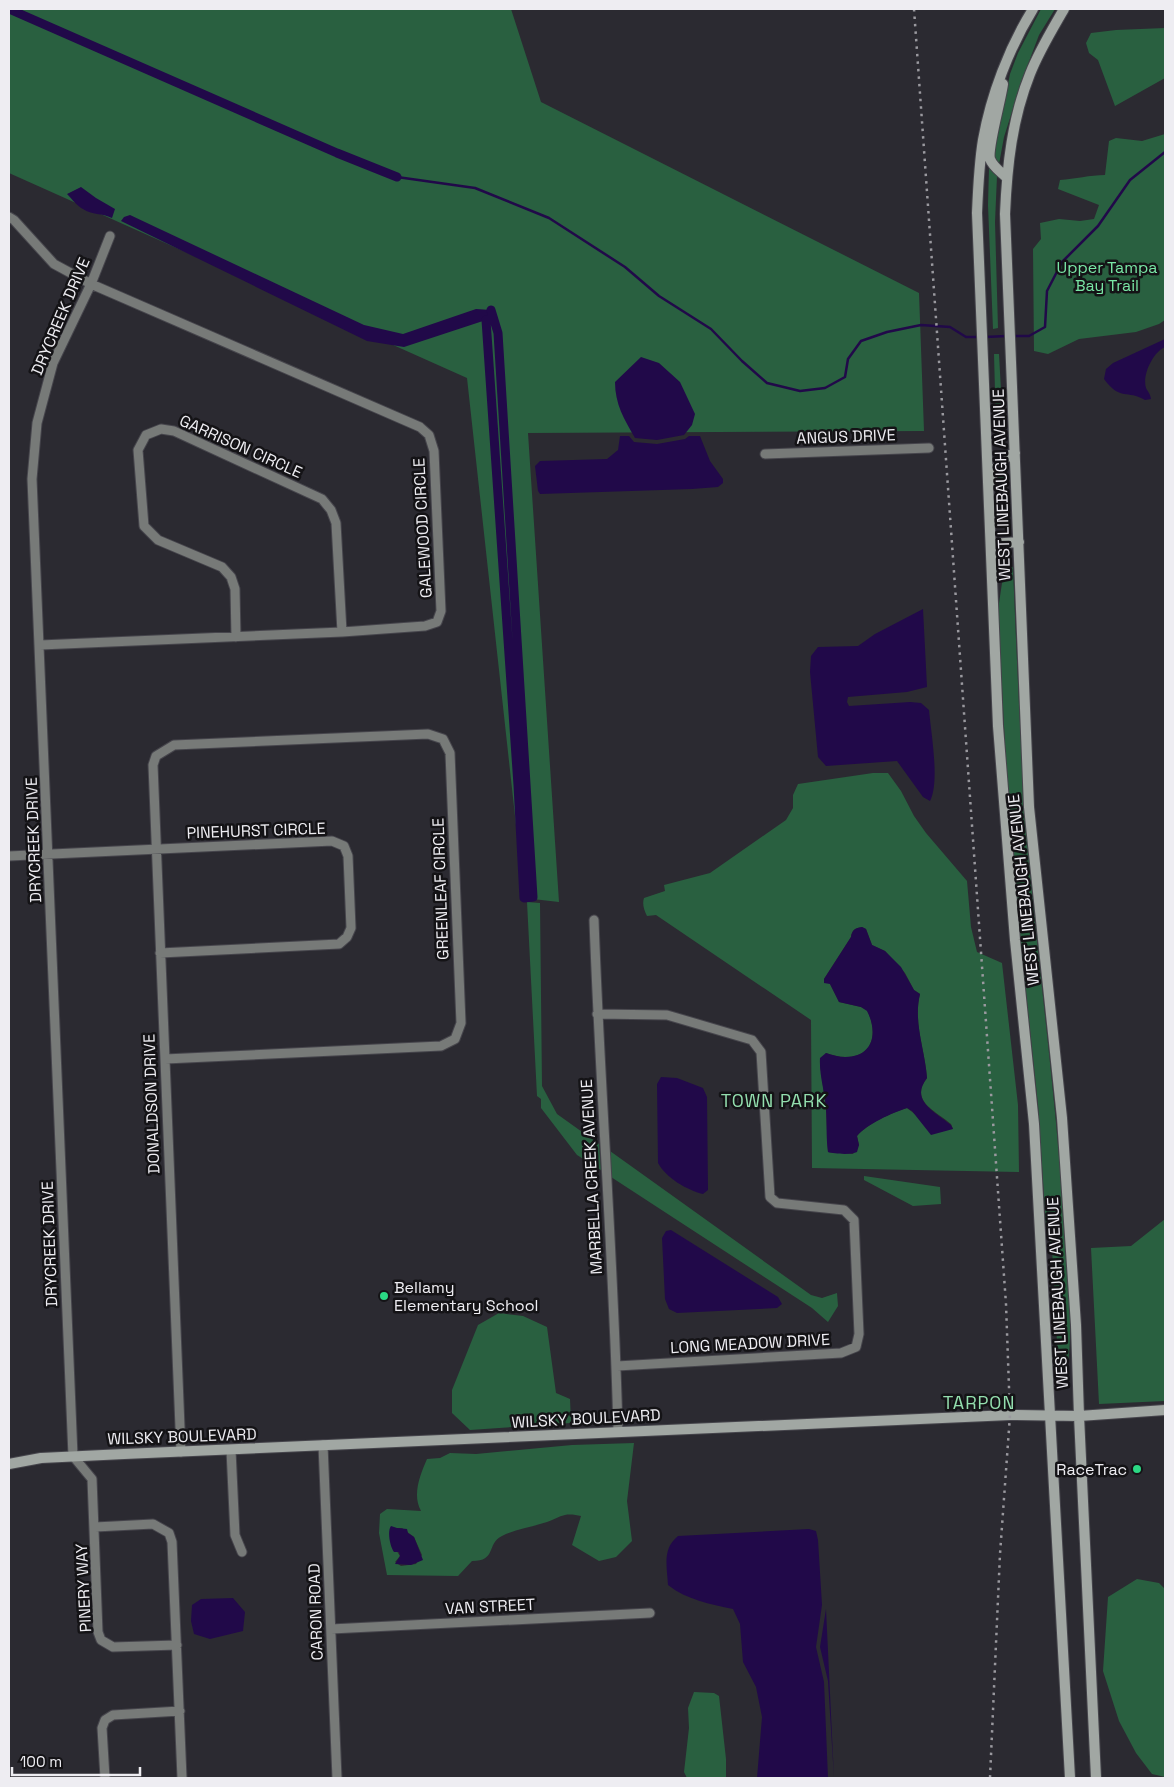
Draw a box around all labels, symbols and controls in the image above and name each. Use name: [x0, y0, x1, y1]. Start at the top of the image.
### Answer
street label: DRYCREEK DRIVE: [26, 254, 95, 378]
park label: Upper Tampa Bay Trail: [1057, 257, 1157, 296]
street label: WEST LINEBAUGH AVENUE: [988, 389, 1015, 581]
street label: GARRISON CIRCLE: [176, 410, 305, 483]
street label: ANGUS DRIVE: [796, 424, 896, 449]
street label: GALEWOOD CIRCLE: [408, 457, 437, 599]
street label: DRYCREEK DRIVE: [21, 777, 46, 903]
street label: WEST LINEBAUGH AVENUE: [1003, 793, 1044, 987]
street label: PINEHURST CIRCLE: [186, 818, 326, 843]
street label: GREENLEAF CIRCLE: [428, 818, 453, 960]
street label: DONALDSON DRIVE: [139, 1034, 164, 1174]
street label: MARBELLA CREEK AVENUE: [576, 1079, 607, 1275]
district label: TOWN PARK: [721, 1089, 827, 1112]
street label: DRYCREEK DRIVE: [37, 1181, 62, 1307]
street label: WEST LINEBAUGH AVENUE: [1042, 1196, 1073, 1389]
place label: Bellamy Elementary School: [394, 1277, 539, 1316]
marker: Bellamy Elementary School: [378, 1290, 390, 1302]
street label: LONG MEADOW DRIVE: [670, 1329, 830, 1358]
district label: TARPON: [943, 1391, 1015, 1414]
street label: WILSKY BOULEVARD: [511, 1404, 661, 1433]
street label: WILSKY BOULEVARD: [107, 1423, 257, 1450]
place label: RaceTrac: [1056, 1459, 1127, 1480]
marker: RaceTrac: [1131, 1463, 1143, 1475]
street label: PINERY WAY: [71, 1543, 96, 1633]
street label: CARON ROAD: [303, 1563, 328, 1661]
street label: VAN STREET: [444, 1594, 536, 1619]
scale bar: [12, 1744, 140, 1776]
text: 100 m: [20, 1752, 62, 1771]

